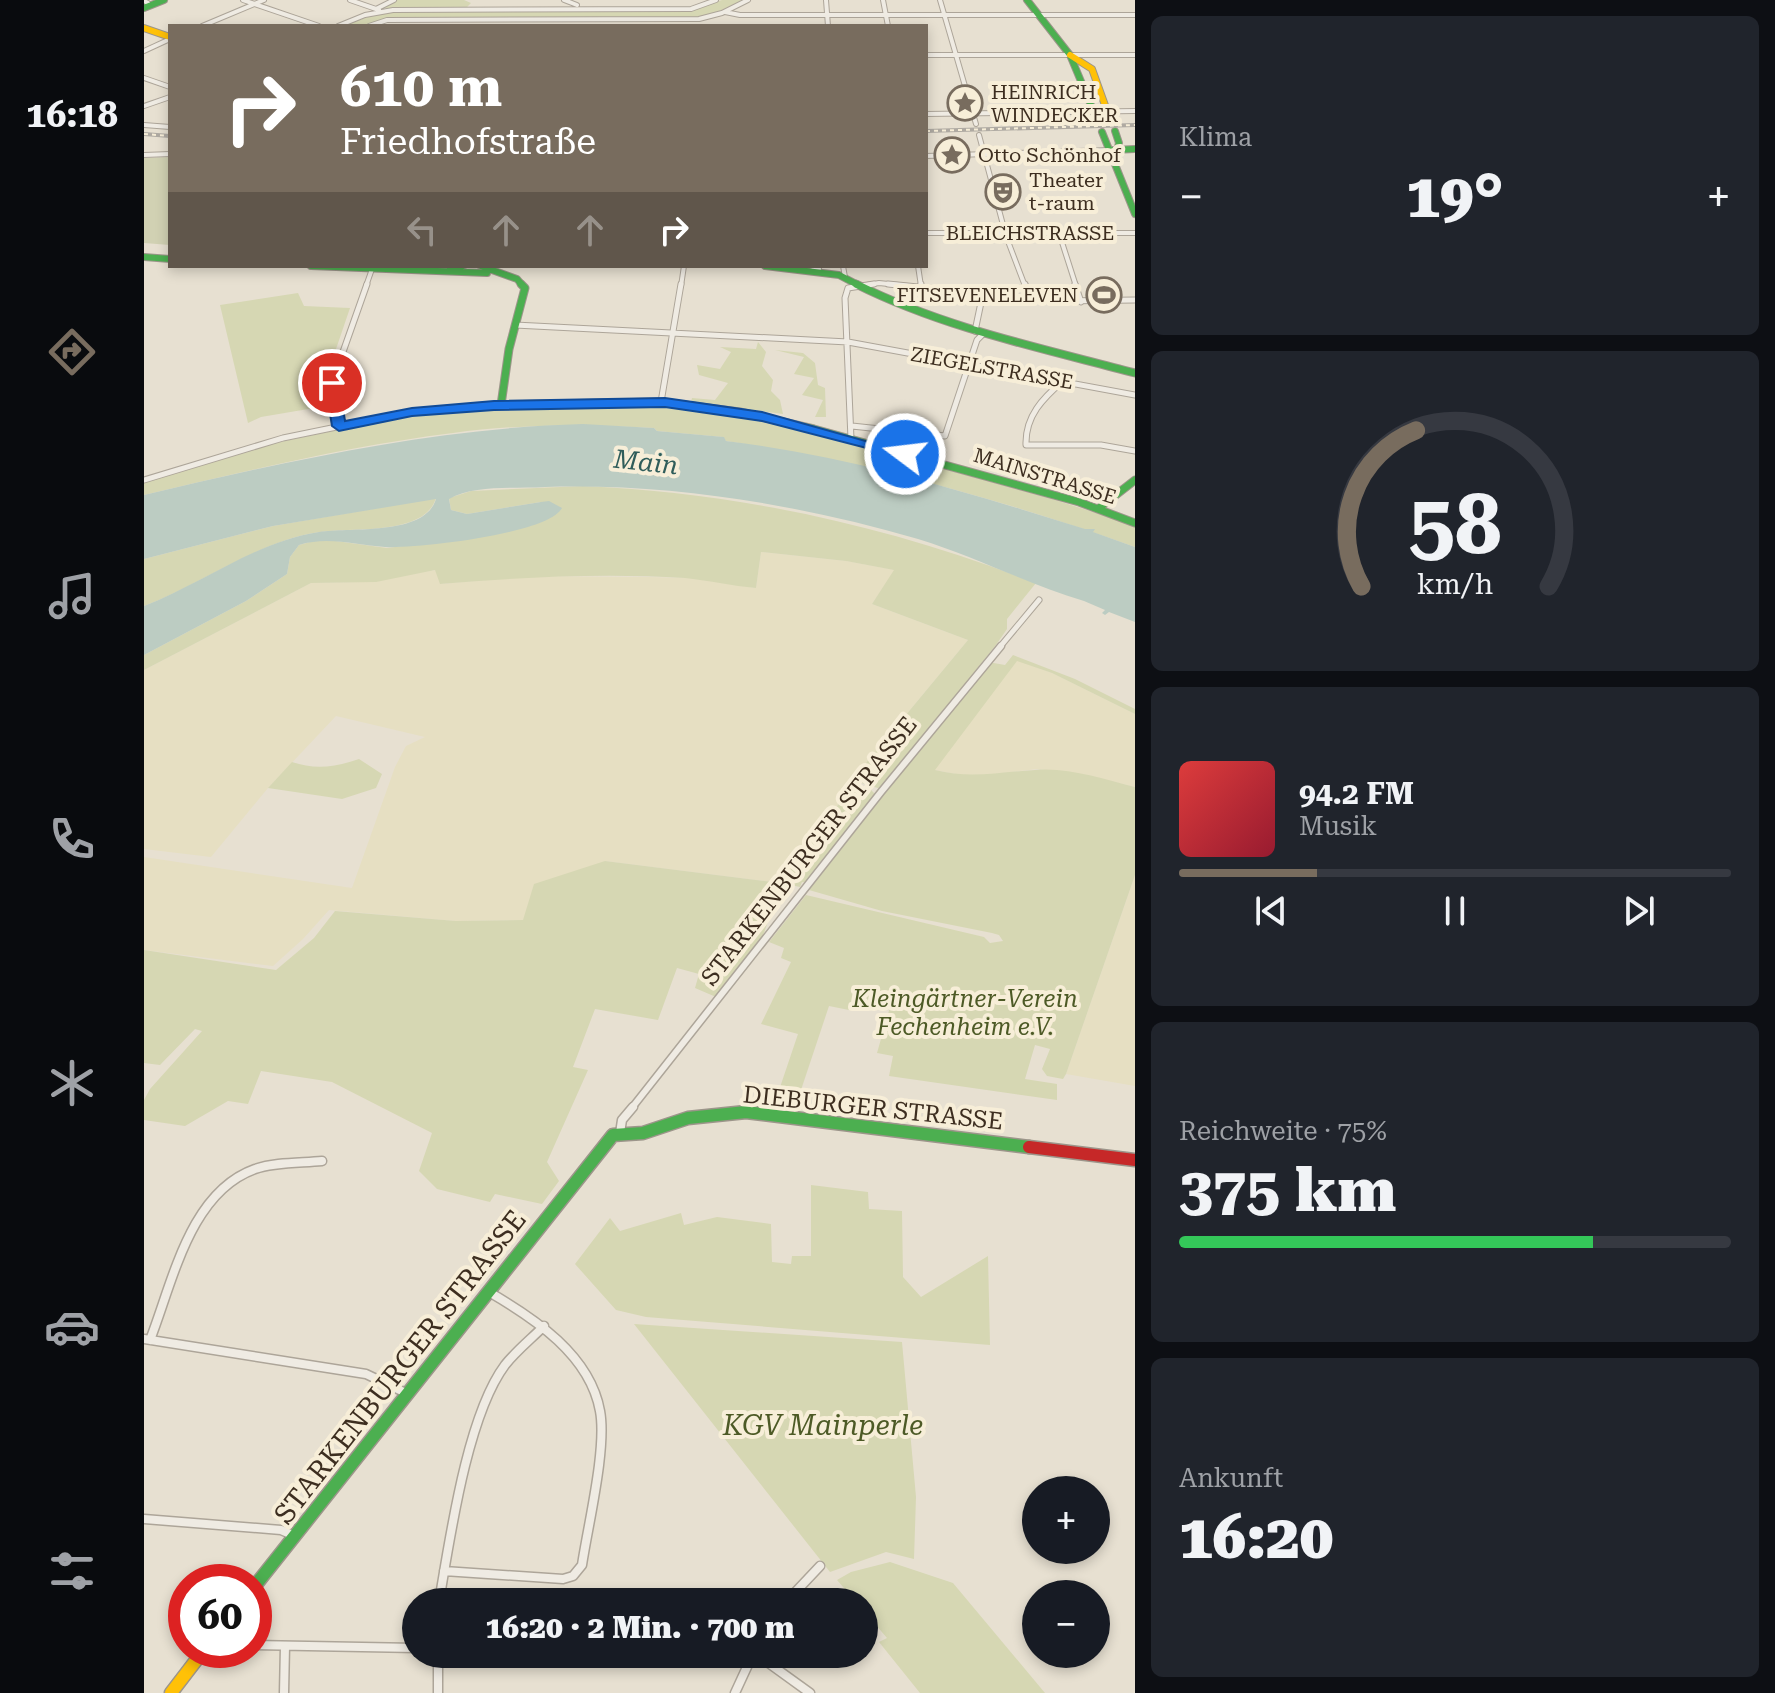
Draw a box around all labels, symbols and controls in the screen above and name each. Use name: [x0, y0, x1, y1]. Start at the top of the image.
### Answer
text: 610 m: [340, 54, 502, 120]
icon: right: [208, 56, 312, 160]
place label: HEINRICH WINDECKER: [991, 80, 1119, 127]
place icon: HEINRICH WINDECKER: [946, 84, 984, 122]
text: 16:18: [26, 94, 118, 136]
text: Friedhofstraße: [340, 121, 596, 163]
text: Klima: [1179, 122, 1252, 152]
place icon: Otto Schönhof: [933, 136, 971, 174]
place label: Otto Schönhof: [978, 143, 1122, 167]
text: 19°: [1406, 161, 1504, 232]
place label: Theater t-raum: [1029, 168, 1103, 215]
text: −: [1179, 171, 1204, 223]
text: +: [1706, 171, 1731, 223]
theatre icon: Theater t-raum: [984, 173, 1022, 211]
icon: left: [400, 208, 444, 252]
icon: ahead: [484, 208, 528, 252]
icon: ahead: [568, 208, 612, 252]
icon: right: [652, 208, 696, 252]
street label: BLEICHSTRASSE: [946, 221, 1114, 245]
sports icon: FITSEVENELEVEN: [1085, 276, 1123, 314]
place label: FITSEVENELEVEN: [897, 283, 1078, 307]
icon: directions: [44, 324, 100, 380]
street label: ZIEGELSTRASSE: [909, 342, 1075, 394]
pin: [298, 349, 366, 417]
icon: arrive: [310, 361, 354, 405]
position arrow: [863, 412, 947, 496]
street label: MAINSTRASSE: [971, 443, 1119, 509]
water label: Main: [611, 444, 680, 480]
text: 58: [1408, 476, 1502, 573]
text: km/h: [1417, 567, 1493, 601]
icon: music: [44, 568, 100, 624]
street label: STARKENBURGER STRASSE: [695, 711, 923, 991]
text: 94.2 FM: [1299, 776, 1414, 811]
icon: phone: [44, 811, 100, 867]
text: Musik: [1299, 811, 1377, 841]
icon: previous: [1249, 889, 1293, 933]
icon: pause: [1433, 889, 1477, 933]
icon: next: [1617, 889, 1661, 933]
park label: Kleingärtner-Verein Fechenheim e.V.: [851, 985, 1078, 1041]
icon: climate: [44, 1055, 100, 1111]
street label: DIEBURGER STRASSE: [742, 1080, 1004, 1136]
text: Reichweite · 75%: [1179, 1116, 1387, 1146]
text: 375 km: [1179, 1155, 1396, 1226]
street label: STARKENBURGER STRASSE: [267, 1204, 533, 1530]
icon: car: [44, 1299, 100, 1355]
park label: KGV Mainperle: [722, 1409, 923, 1442]
text: Ankunft: [1179, 1463, 1283, 1493]
map controls: [1022, 1476, 1110, 1668]
button: +: [1022, 1476, 1110, 1564]
text: 16:20: [1179, 1502, 1333, 1573]
icon: filters: [44, 1543, 100, 1599]
speed limit sign: 60: [168, 1564, 272, 1668]
button: −: [1022, 1580, 1110, 1668]
text: 16:20 · 2 Min. · 700 m: [486, 1610, 794, 1645]

